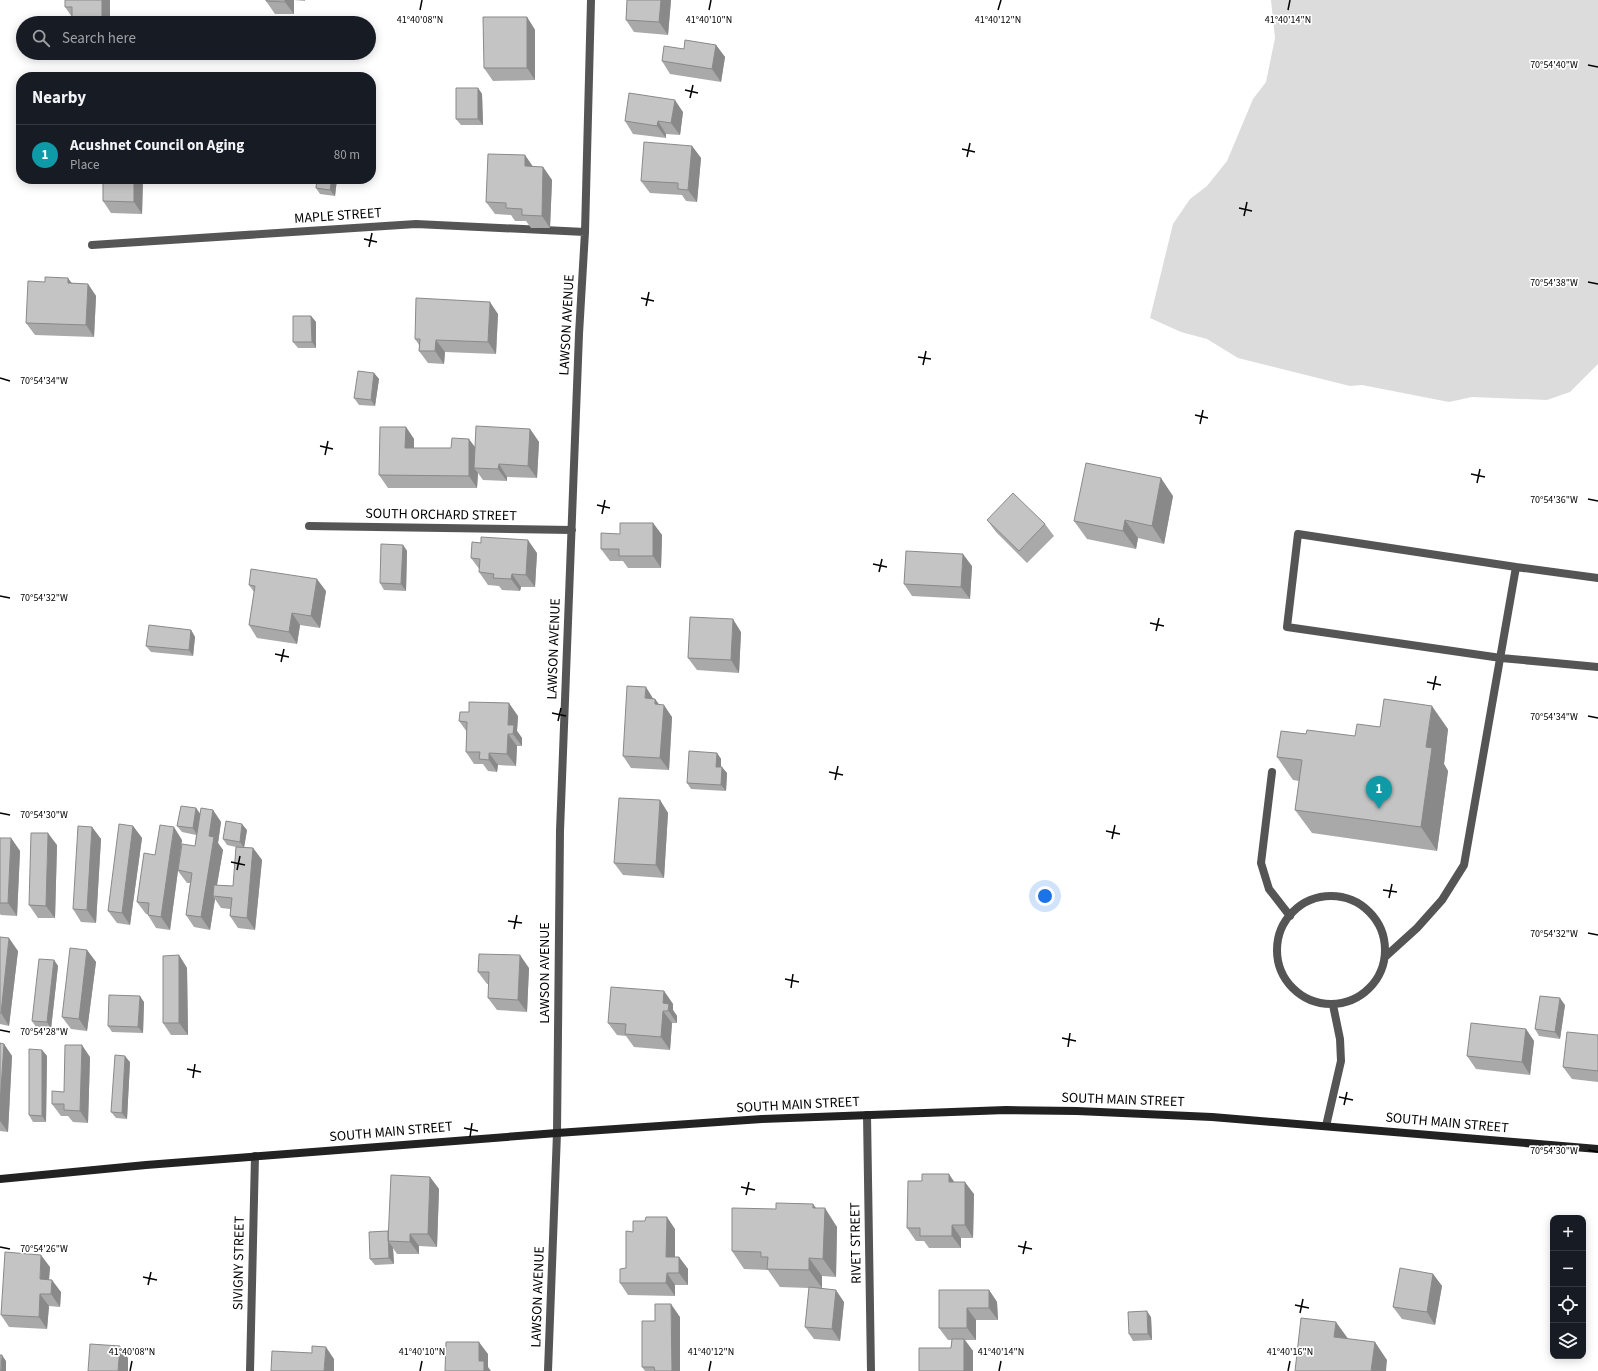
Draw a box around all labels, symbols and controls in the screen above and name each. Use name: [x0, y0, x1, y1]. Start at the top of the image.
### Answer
text: 41°40'08"N: [397, 13, 443, 27]
text: 41°40'10"N: [686, 13, 732, 27]
text: 41°40'12"N: [975, 13, 1021, 27]
text: 41°40'14"N: [1265, 13, 1311, 27]
search box: [16, 16, 376, 60]
icon: search: [30, 27, 52, 49]
text: Search here: [62, 28, 136, 49]
text: 70°54'40"W: [1530, 58, 1578, 72]
text: Nearby: [32, 86, 86, 110]
text: Acushnet Council on Aging: [70, 135, 244, 156]
text: 1: [42, 146, 48, 164]
text: 80 m: [334, 146, 360, 164]
text: Place: [70, 156, 99, 174]
street label: MAPLE STREET: [294, 203, 383, 229]
street label: LAWSON AVENUE: [554, 274, 580, 376]
text: 70°54'38"W: [1530, 276, 1578, 290]
text: 70°54'34"W: [20, 374, 68, 388]
text: 70°54'36"W: [1530, 493, 1578, 507]
street label: SOUTH ORCHARD STREET: [365, 504, 517, 526]
text: 70°54'32"W: [20, 591, 68, 605]
street label: LAWSON AVENUE: [542, 598, 566, 700]
text: 70°54'34"W: [1530, 710, 1578, 724]
pin: 1: [1366, 776, 1392, 809]
text: 70°54'30"W: [20, 808, 68, 822]
your location: [1035, 886, 1055, 906]
street label: LAWSON AVENUE: [535, 922, 555, 1024]
text: 70°54'32"W: [1530, 927, 1578, 941]
text: 70°54'28"W: [20, 1025, 68, 1039]
street label: SOUTH MAIN STREET: [1061, 1088, 1186, 1112]
street label: SOUTH MAIN STREET: [736, 1092, 861, 1118]
street label: SOUTH MAIN STREET: [1385, 1108, 1510, 1138]
street label: SOUTH MAIN STREET: [329, 1117, 454, 1147]
text: 70°54'30"W: [1530, 1144, 1578, 1158]
street label: RIVET STREET: [845, 1202, 867, 1284]
street label: SIVIGNY STREET: [228, 1215, 250, 1310]
map controls: [1550, 1215, 1586, 1359]
button: +: [1550, 1215, 1586, 1251]
text: 70°54'26"W: [20, 1242, 68, 1256]
street label: LAWSON AVENUE: [526, 1246, 550, 1348]
button: −: [1550, 1251, 1586, 1287]
button: locate: [1550, 1287, 1586, 1323]
button: layers: [1550, 1323, 1586, 1359]
text: 41°40'08"N: [109, 1345, 155, 1359]
text: 41°40'10"N: [399, 1345, 445, 1359]
text: 41°40'12"N: [688, 1345, 734, 1359]
text: 41°40'14"N: [978, 1345, 1024, 1359]
text: 41°40'16"N: [1267, 1345, 1313, 1359]

